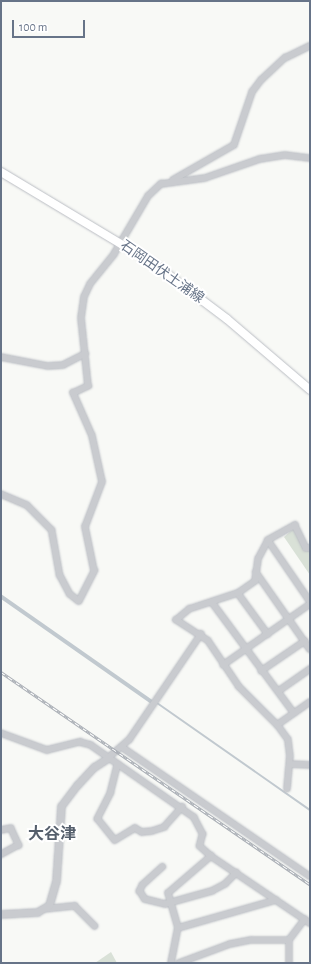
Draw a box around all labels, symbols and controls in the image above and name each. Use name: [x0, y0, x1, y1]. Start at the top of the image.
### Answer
scale bar: [14, 12, 87, 38]
text: 100 m: [19, 21, 47, 33]
street label: 石岡田伏土浦線: [117, 237, 207, 307]
district label: 大谷津: [28, 824, 76, 844]

